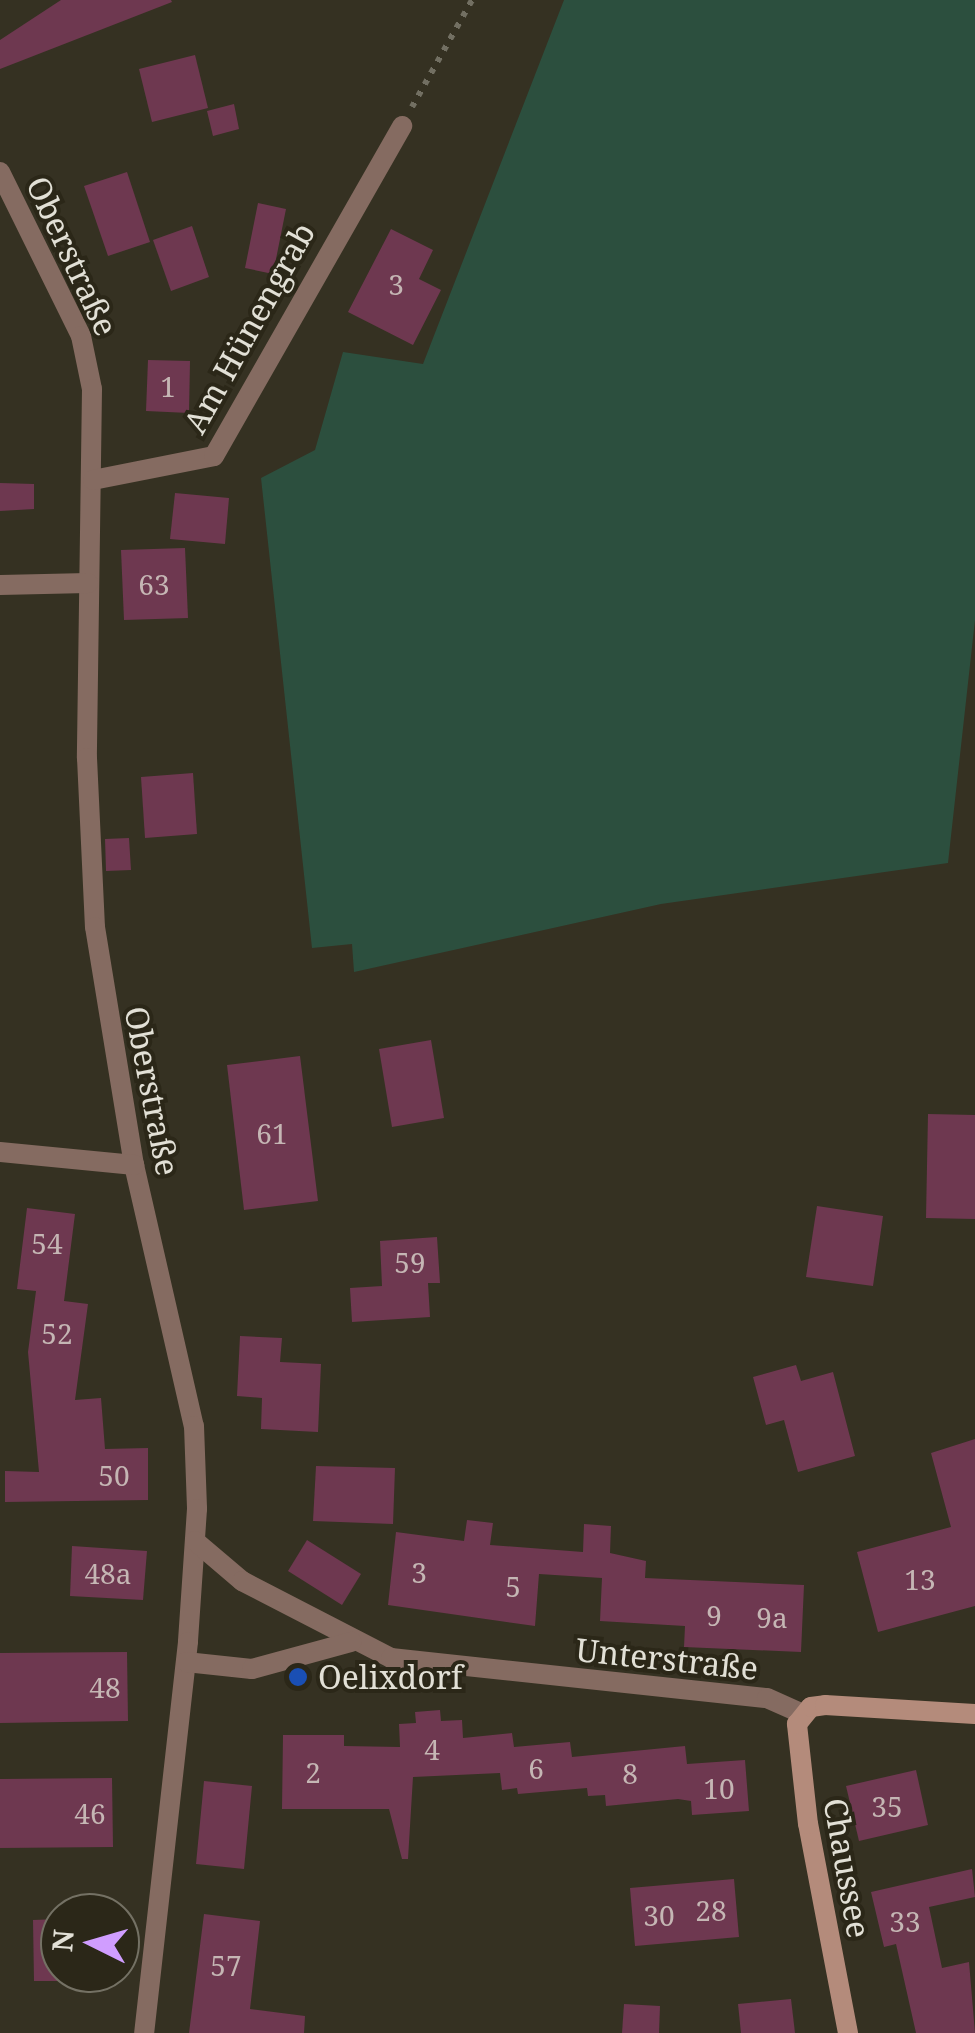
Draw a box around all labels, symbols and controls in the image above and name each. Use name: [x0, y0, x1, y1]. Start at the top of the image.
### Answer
street label: Oberstraße: [18, 170, 126, 342]
street label: Am Hünengrab: [175, 216, 323, 440]
house number: 3: [388, 267, 404, 301]
house number: 1: [160, 369, 176, 403]
house number: 63: [138, 567, 170, 601]
street label: Oberstraße: [117, 1003, 187, 1179]
house number: 61: [256, 1116, 288, 1150]
house number: 54: [31, 1226, 63, 1260]
house number: 59: [394, 1245, 426, 1279]
house number: 52: [41, 1316, 73, 1350]
house number: 50: [98, 1458, 130, 1492]
house number: 3: [411, 1555, 427, 1589]
house number: 48a: [84, 1556, 132, 1590]
house number: 13: [904, 1562, 936, 1596]
house number: 5: [505, 1569, 521, 1603]
house number: 9: [706, 1598, 722, 1632]
house number: 9a: [756, 1600, 788, 1634]
street label: Unterstraße: [574, 1630, 760, 1688]
place label: Oelixdorf: [318, 1658, 463, 1696]
marker: Oelixdorf: [287, 1666, 309, 1688]
house number: 48: [89, 1670, 121, 1704]
house number: 4: [424, 1732, 440, 1766]
house number: 6: [528, 1751, 544, 1785]
house number: 2: [305, 1755, 321, 1789]
house number: 8: [622, 1756, 638, 1790]
house number: 10: [703, 1771, 735, 1805]
house number: 35: [871, 1789, 903, 1823]
street label: Chaussee: [816, 1795, 878, 1941]
house number: 46: [74, 1796, 106, 1830]
north arrow: [40, 1893, 140, 1993]
house number: 28: [695, 1893, 727, 1927]
house number: 30: [643, 1898, 675, 1932]
house number: 33: [889, 1904, 921, 1938]
text: N: [42, 1928, 82, 1953]
house number: 57: [210, 1948, 242, 1982]

